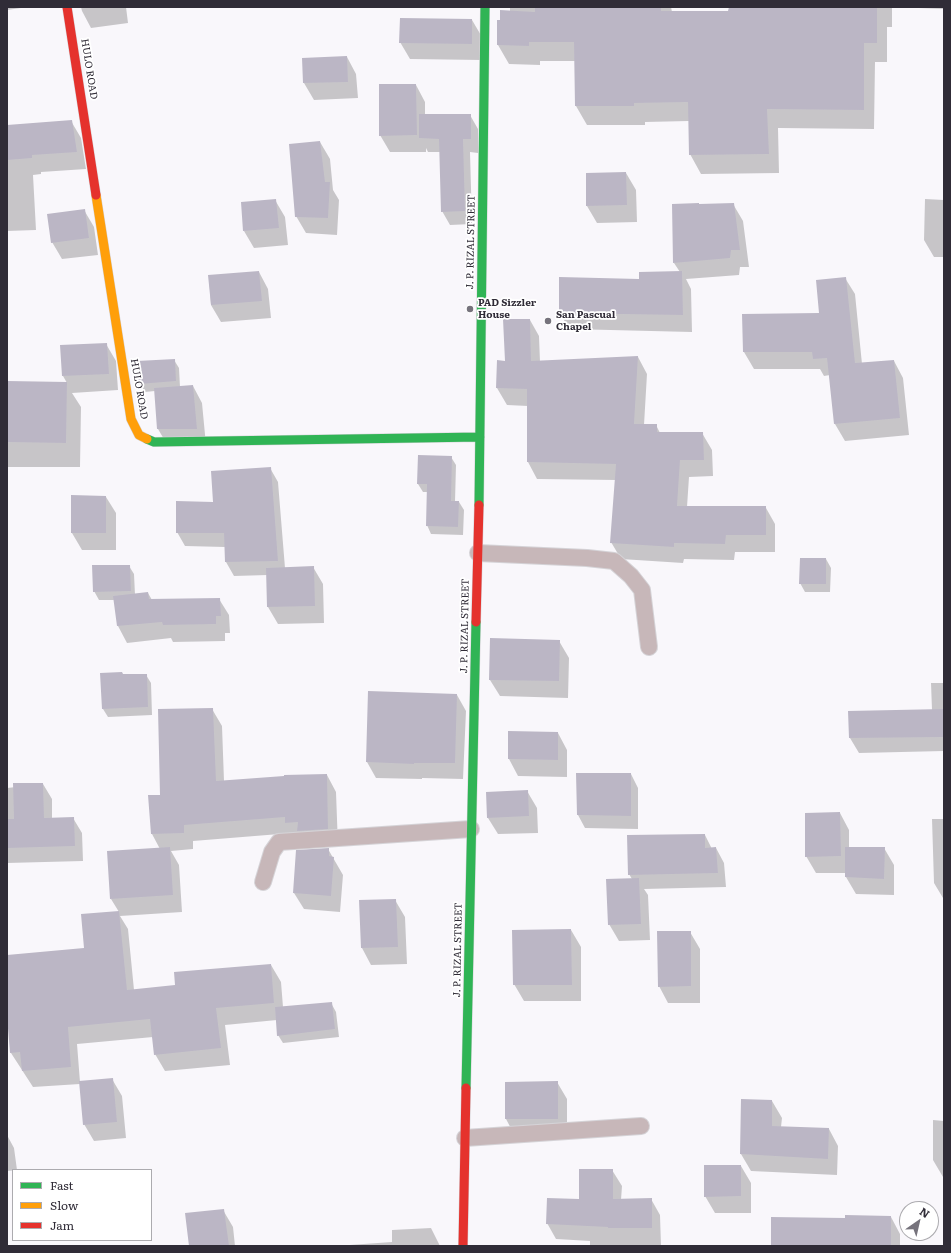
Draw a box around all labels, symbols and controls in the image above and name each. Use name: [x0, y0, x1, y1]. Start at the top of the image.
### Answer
street label: HULO ROAD: [78, 38, 100, 100]
street label: J. P. RIZAL STREET: [464, 194, 478, 290]
place label: PAD Sizzler House: [478, 297, 536, 320]
marker: PAD Sizzler House: [465, 304, 475, 314]
place label: San Pascual Chapel: [556, 309, 615, 332]
marker: San Pascual Chapel: [543, 316, 553, 326]
street label: HULO ROAD: [128, 358, 150, 420]
street label: J. P. RIZAL STREET: [458, 578, 472, 674]
street label: J. P. RIZAL STREET: [451, 902, 465, 998]
legend: [12, 1169, 152, 1241]
text: Fast: [50, 1176, 73, 1194]
text: Slow: [50, 1196, 78, 1214]
north arrow: [899, 1201, 939, 1241]
text: N: [917, 1203, 933, 1221]
text: Jam: [50, 1216, 74, 1234]

